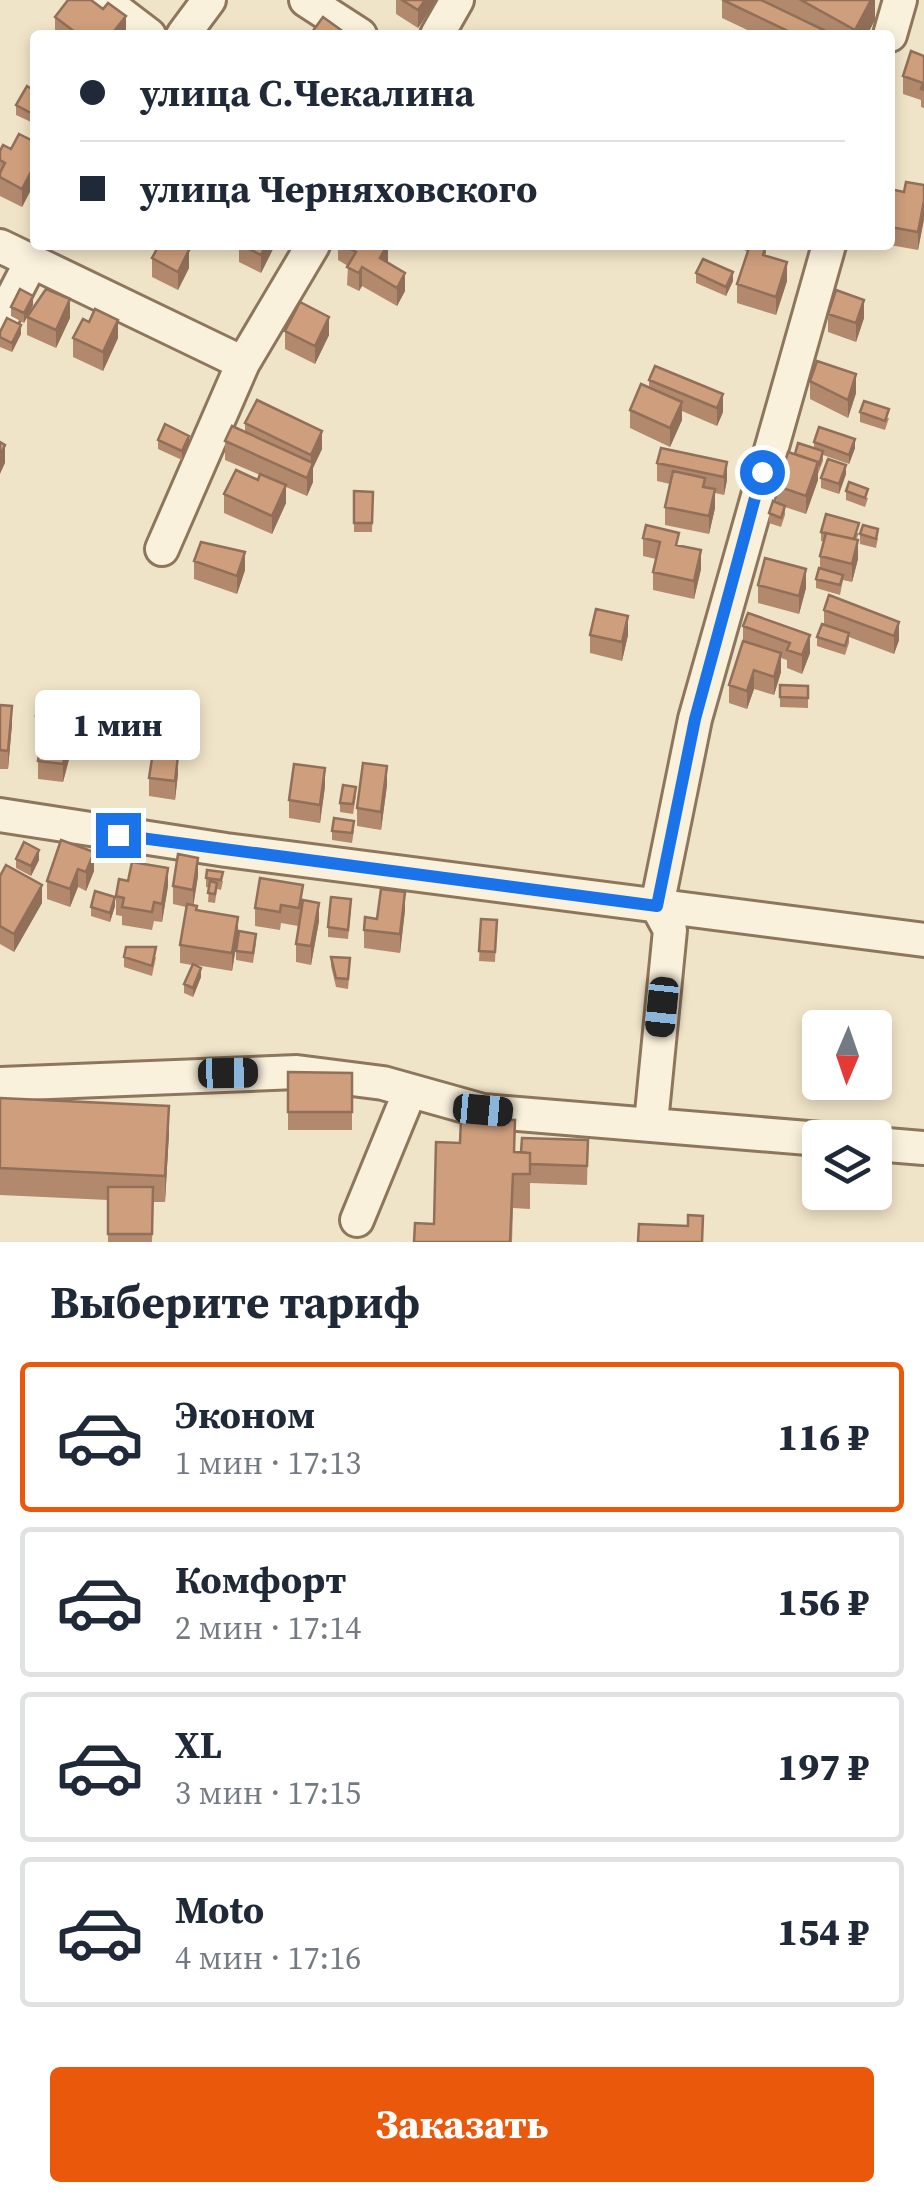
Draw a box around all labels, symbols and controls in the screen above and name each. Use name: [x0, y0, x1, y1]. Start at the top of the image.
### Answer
text: улица С.Чекалина: [140, 67, 475, 119]
text: улица Черняховского: [140, 163, 538, 215]
route start: [740, 450, 785, 495]
callout: 1 мин: [36, 690, 200, 760]
text: 1 мин: [73, 703, 162, 747]
route end: [96, 813, 141, 858]
car: [644, 976, 680, 1038]
north arrow: [802, 1010, 892, 1100]
map controls: [802, 1010, 892, 1210]
car: [198, 1057, 258, 1089]
car: [452, 1092, 514, 1128]
button: layers: [802, 1120, 892, 1210]
text: Выберите тариф: [50, 1271, 420, 1333]
text: Эконом: [175, 1389, 315, 1441]
icon: car: [55, 1392, 145, 1482]
text: 116 ₽: [777, 1411, 869, 1463]
text: 1 мин · 17:13: [175, 1441, 361, 1485]
text: Комфорт: [175, 1554, 346, 1606]
icon: car: [55, 1557, 145, 1647]
text: 156 ₽: [777, 1576, 869, 1628]
text: 2 мин · 17:14: [175, 1606, 361, 1650]
text: XL: [175, 1719, 222, 1771]
icon: car: [55, 1722, 145, 1812]
text: 197 ₽: [777, 1741, 869, 1793]
text: 3 мин · 17:15: [175, 1771, 361, 1815]
text: Moto: [175, 1884, 264, 1936]
icon: car: [55, 1887, 145, 1977]
text: 154 ₽: [777, 1906, 869, 1958]
text: 4 мин · 17:16: [175, 1936, 361, 1980]
button: Заказать: [50, 2067, 874, 2182]

